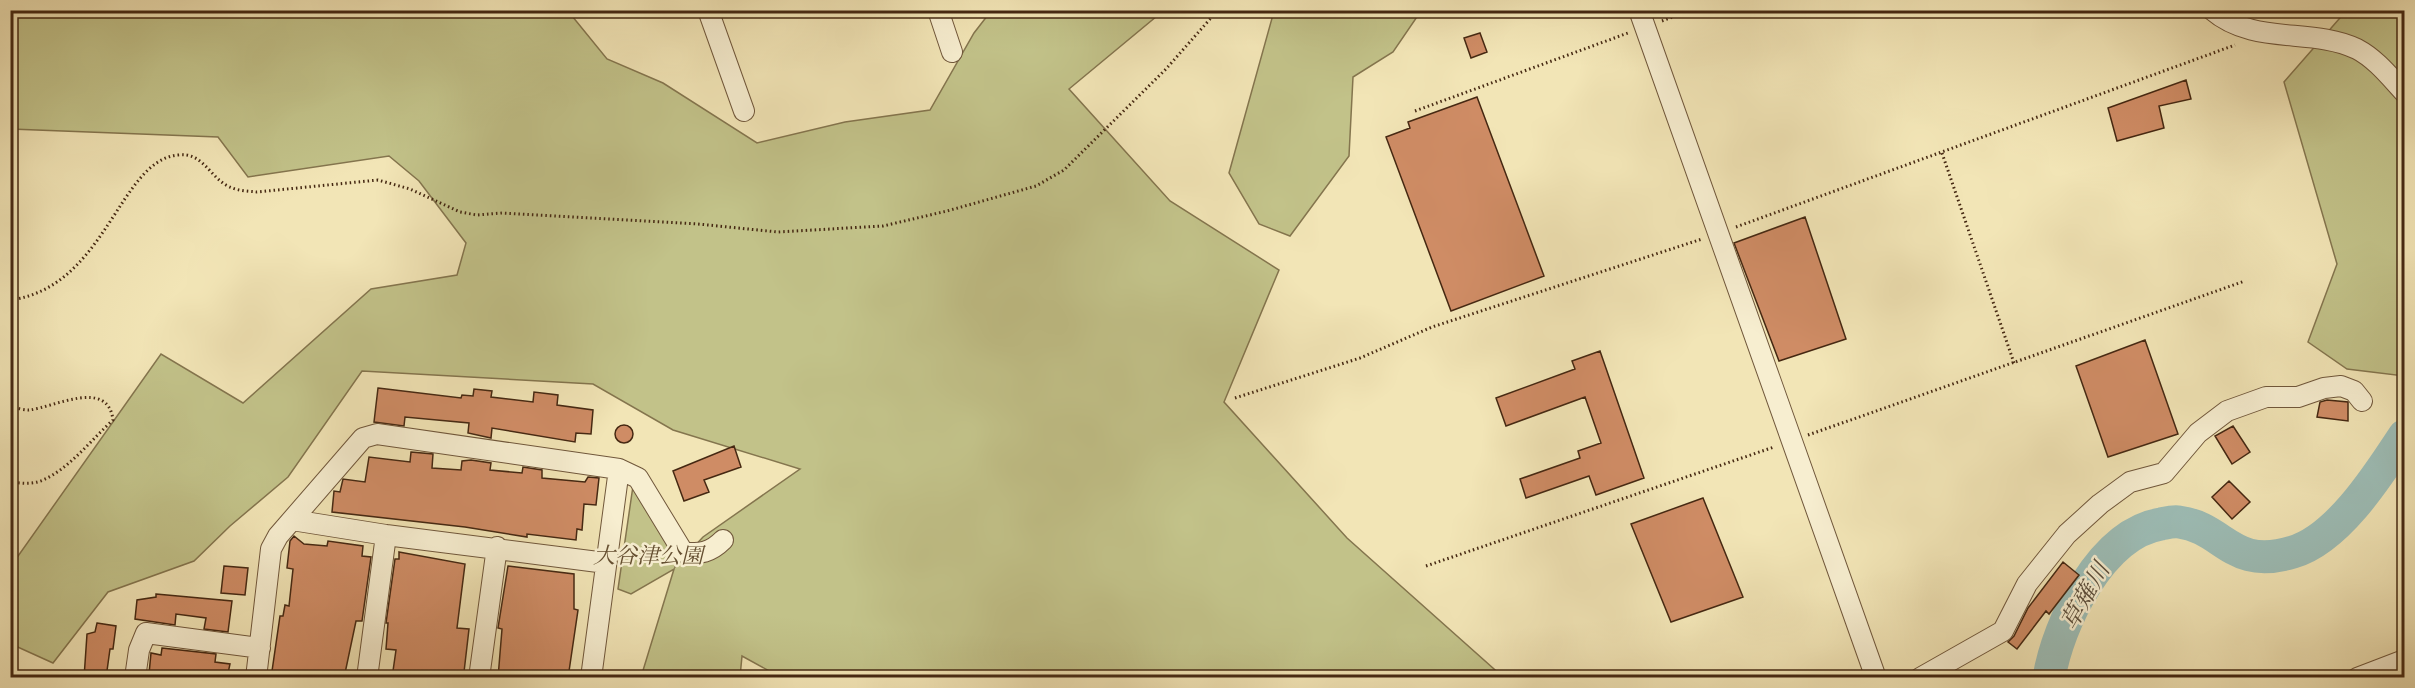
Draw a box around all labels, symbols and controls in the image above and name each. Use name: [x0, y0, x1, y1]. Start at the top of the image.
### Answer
park label: 大谷津公園: [593, 542, 706, 574]
water label: 草薙川: [2054, 555, 2121, 637]

